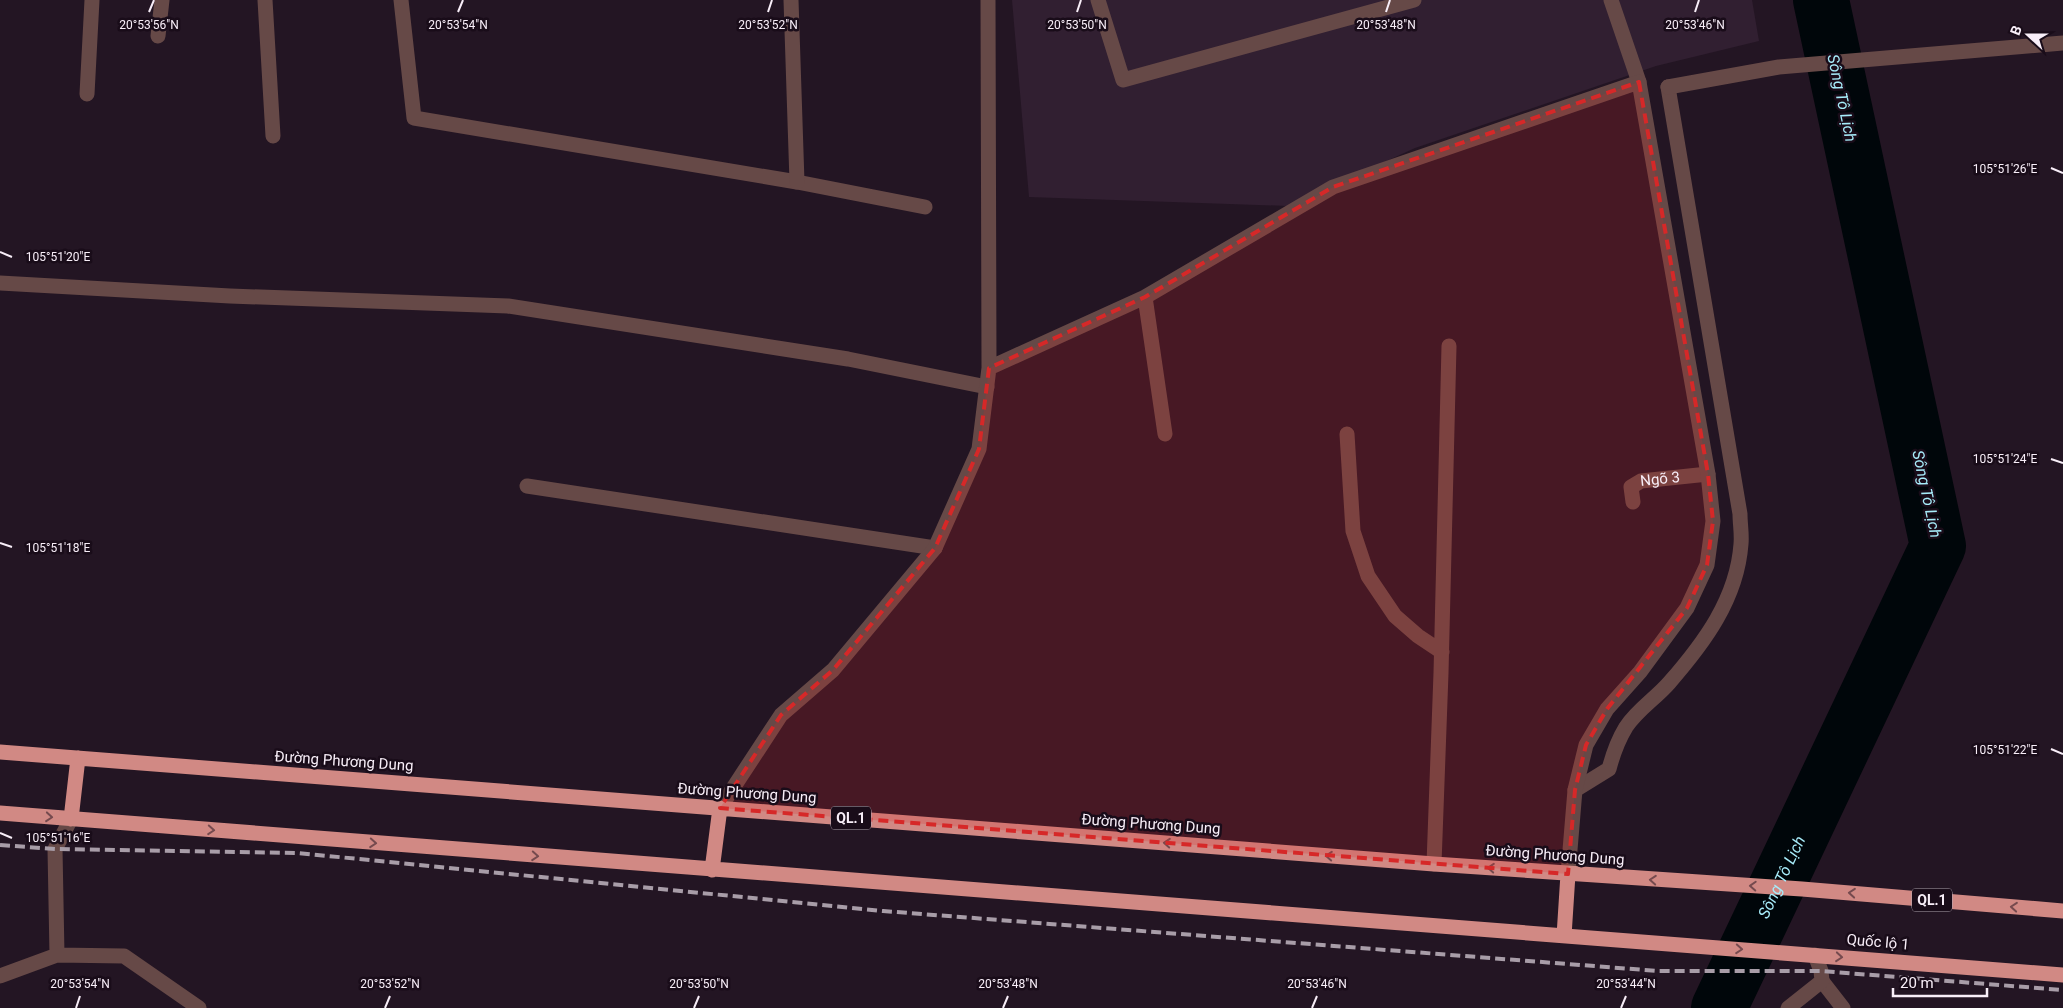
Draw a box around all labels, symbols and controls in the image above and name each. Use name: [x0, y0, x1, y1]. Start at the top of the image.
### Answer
north arrow: [2003, 10, 2053, 60]
text: 20°53'56"N: [119, 18, 179, 32]
text: 20°53'54"N: [428, 18, 488, 32]
text: 20°53'52"N: [738, 18, 798, 32]
text: 20°53'50"N: [1047, 18, 1107, 32]
text: 20°53'48"N: [1356, 18, 1416, 32]
text: 20°53'46"N: [1665, 18, 1725, 32]
text: B: [2007, 23, 2025, 37]
water label: Sông Tô Lịch: [1823, 52, 1861, 144]
text: 105°51'26"E: [1973, 162, 2037, 176]
text: 105°51'20"E: [26, 250, 90, 264]
water label: Sông Tô Lịch: [1908, 448, 1946, 540]
text: 105°51'24"E: [1973, 452, 2037, 466]
street label: Ngõ 3: [1639, 468, 1681, 490]
text: 105°51'18"E: [26, 541, 90, 555]
text: 105°51'22"E: [1973, 743, 2037, 757]
street label: Đường Phương Dung: [274, 747, 414, 775]
street label: Đường Phương Dung: [677, 779, 817, 807]
road number: QL.1: [831, 806, 871, 830]
street label: Đường Phương Dung: [1081, 810, 1221, 838]
one-way arrow: [45, 811, 53, 822]
one-way arrow: [207, 825, 215, 836]
text: 105°51'16"E: [26, 831, 90, 845]
water label: Sông Tô Lịch: [1753, 833, 1809, 921]
one-way arrow: [369, 837, 377, 848]
one-way arrow: [1162, 838, 1170, 849]
street label: Đường Phương Dung: [1485, 841, 1625, 869]
one-way arrow: [531, 850, 539, 861]
one-way arrow: [1324, 850, 1332, 861]
one-way arrow: [1486, 863, 1494, 874]
one-way arrow: [1649, 874, 1657, 885]
one-way arrow: [1749, 880, 1757, 891]
one-way arrow: [1848, 888, 1856, 899]
road number: QL.1: [1912, 888, 1952, 912]
one-way arrow: [2010, 901, 2018, 912]
street label: Quốc lộ 1: [1846, 930, 1910, 954]
one-way arrow: [1735, 944, 1743, 955]
one-way arrow: [1836, 951, 1844, 962]
scale bar: [1893, 966, 1987, 998]
text: 20 m: [1900, 974, 1934, 992]
text: 20°53'54"N: [50, 977, 110, 991]
text: 20°53'52"N: [360, 977, 420, 991]
text: 20°53'50"N: [669, 977, 729, 991]
text: 20°53'48"N: [978, 977, 1038, 991]
text: 20°53'46"N: [1287, 977, 1347, 991]
text: 20°53'44"N: [1596, 977, 1656, 991]

